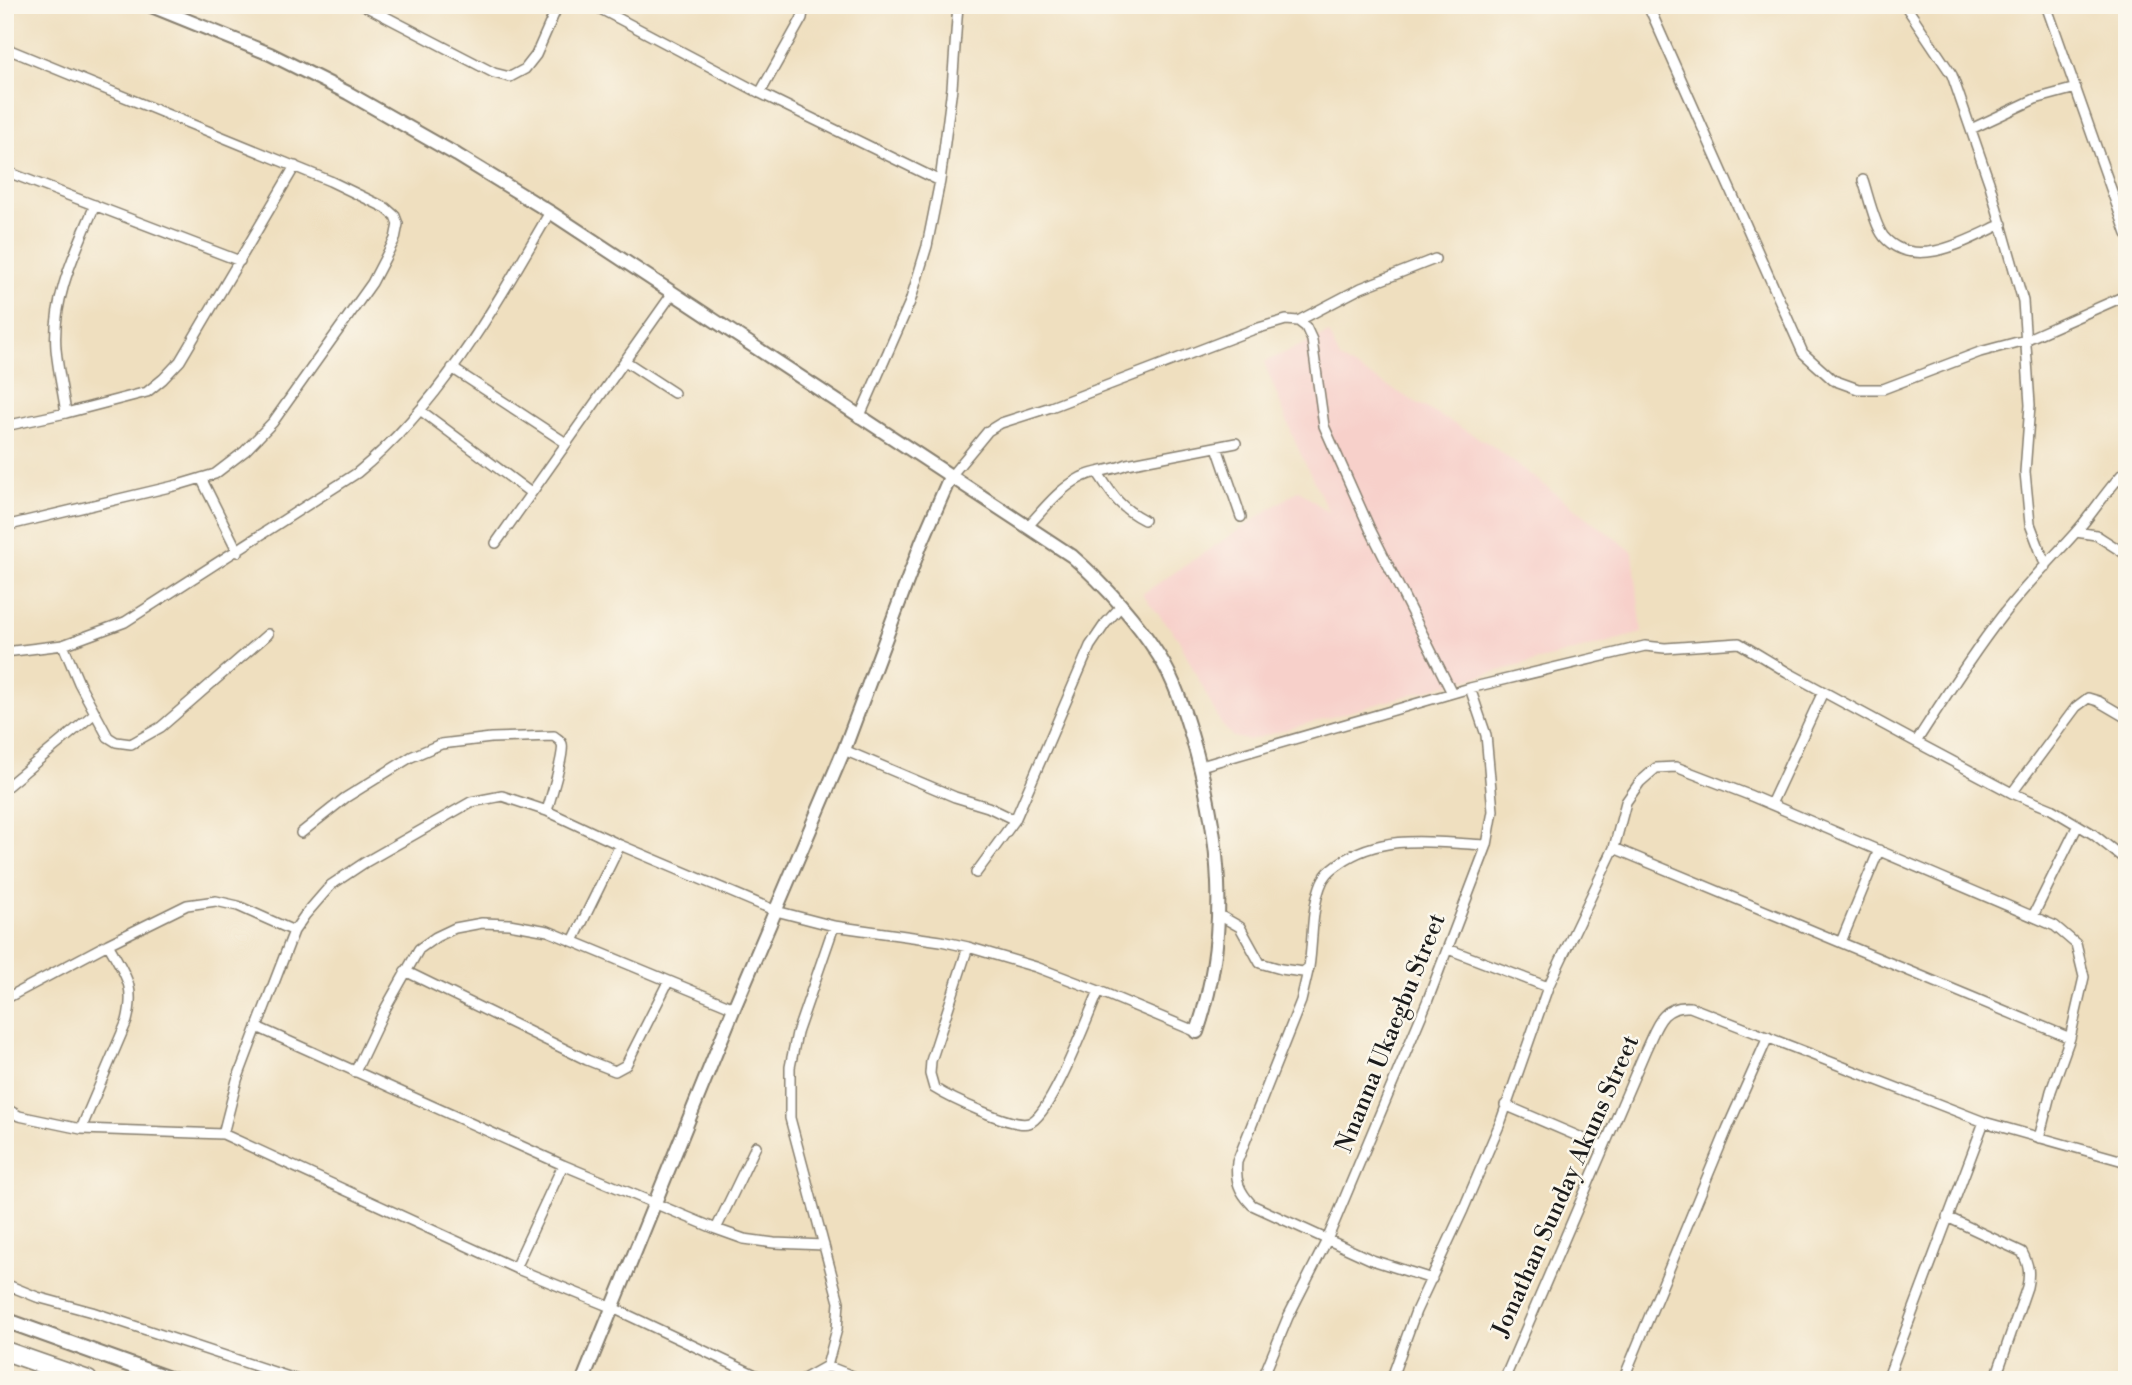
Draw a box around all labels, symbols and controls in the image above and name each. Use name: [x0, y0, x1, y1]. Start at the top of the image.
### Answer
street label: Nnanna Ukaegbu Street: [1329, 909, 1453, 1157]
street label: Jonathan Sunday Akuns Street: [1485, 1030, 1646, 1342]

